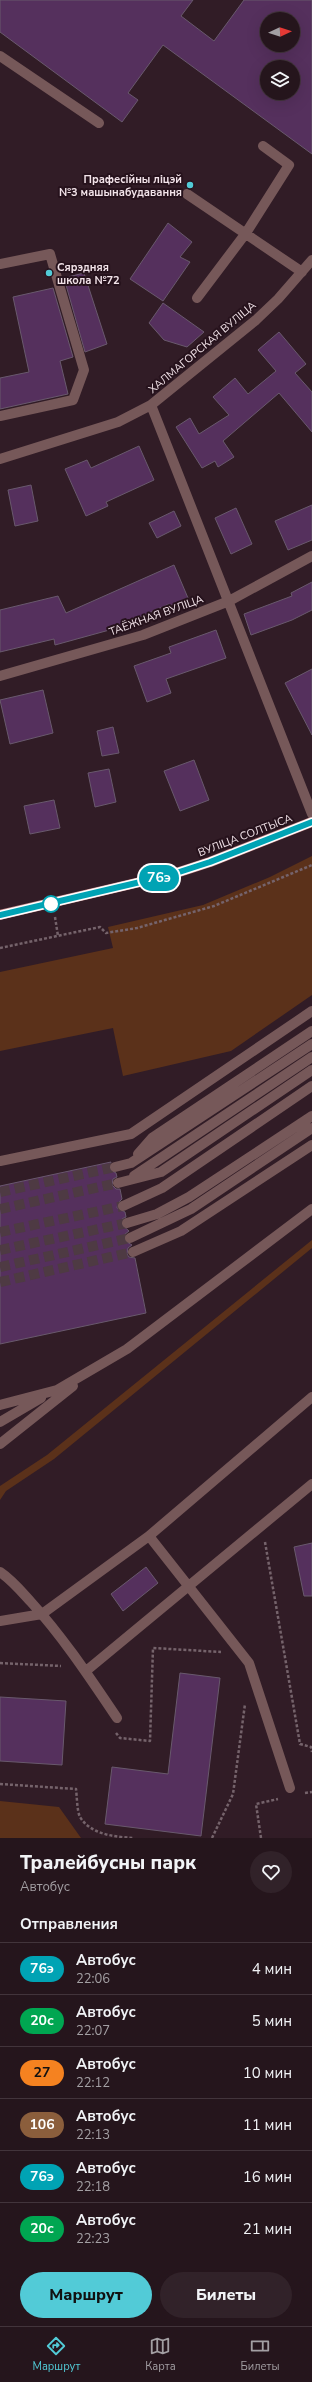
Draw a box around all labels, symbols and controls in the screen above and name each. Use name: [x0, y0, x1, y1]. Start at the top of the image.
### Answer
north arrow: [260, 12, 300, 52]
map controls: [260, 12, 300, 100]
button: layers: [260, 60, 300, 100]
place label: Прафесійны ліцэй №3 машынабудавання: [59, 172, 182, 200]
marker: Прафесійны ліцэй №3 машынабудавання: [185, 180, 195, 190]
place label: Сярэдняя школа №72: [57, 260, 120, 288]
marker: Сярэдняя школа №72: [44, 268, 54, 278]
street label: ХАЛМАГОРСКАЯ ВУЛІЦА: [145, 298, 259, 397]
street label: ТАЁЖНАЯ ВУЛІЦА: [107, 591, 205, 639]
street label: ВУЛІЦА СОЛТЫСА: [196, 811, 294, 860]
line badge: 76э: [136, 865, 182, 891]
text: 76э: [147, 868, 171, 887]
unlabelled marker: [42, 895, 60, 913]
text: Тралейбусны парк: [20, 1850, 196, 1876]
button: heart: [250, 1851, 292, 1893]
text: Автобус: [20, 1878, 70, 1896]
text: Отправления: [20, 1914, 118, 1934]
text: Автобус: [76, 1950, 136, 1970]
text: 76э: [30, 1959, 54, 1978]
text: 4 мин: [252, 1959, 292, 1979]
text: 22:06: [76, 1970, 110, 1988]
text: Автобус: [76, 2002, 136, 2022]
text: 20с: [30, 2011, 54, 2030]
text: 5 мин: [252, 2011, 292, 2031]
text: 22:07: [76, 2022, 110, 2040]
text: Автобус: [76, 2054, 136, 2074]
text: 27: [34, 2063, 50, 2082]
text: 10 мин: [243, 2063, 292, 2083]
text: 22:12: [76, 2074, 110, 2092]
text: Автобус: [76, 2106, 136, 2126]
text: 106: [29, 2115, 55, 2134]
text: 11 мин: [243, 2115, 292, 2135]
text: 22:13: [76, 2126, 110, 2144]
text: Автобус: [76, 2158, 136, 2178]
text: 76э: [30, 2167, 54, 2186]
text: 16 мин: [243, 2167, 292, 2187]
text: 22:18: [76, 2178, 110, 2196]
text: Автобус: [76, 2210, 136, 2230]
text: 20с: [30, 2219, 54, 2238]
text: 21 мин: [243, 2219, 292, 2239]
text: 22:23: [76, 2230, 110, 2248]
button: Маршрут: [20, 2272, 152, 2318]
button: Билеты: [160, 2272, 292, 2318]
tab: Маршрут: [33, 2335, 80, 2374]
tab: Карта: [145, 2335, 176, 2374]
tab: Билеты: [241, 2335, 279, 2374]

